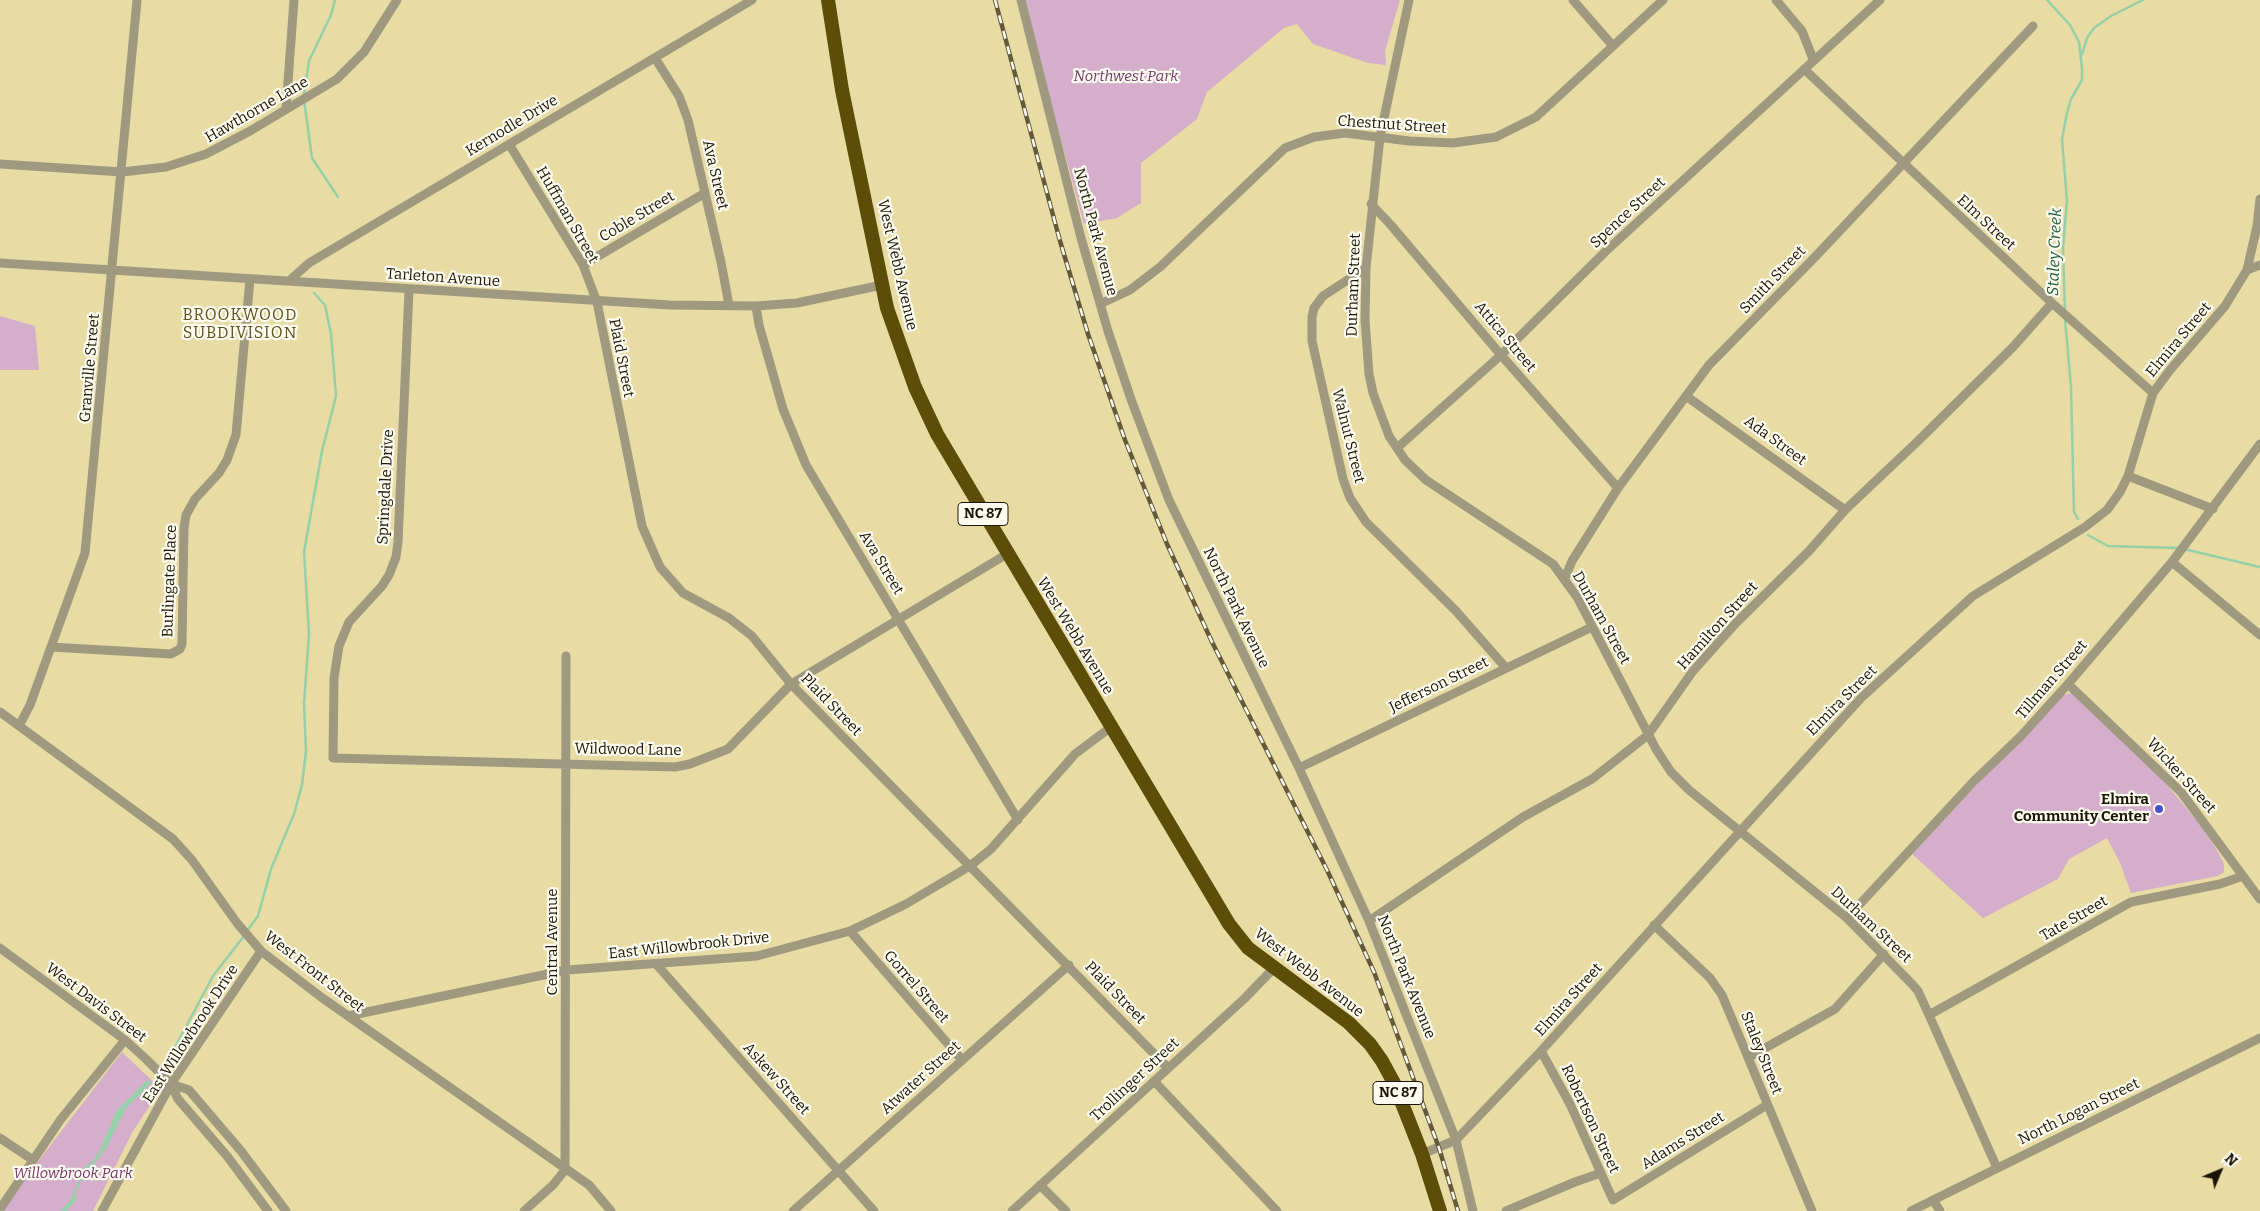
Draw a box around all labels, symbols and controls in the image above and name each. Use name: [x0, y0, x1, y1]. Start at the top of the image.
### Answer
park label: Northwest Park: [1074, 68, 1178, 86]
street label: Hawthorne Lane: [202, 73, 312, 147]
street label: Kernodle Drive: [463, 91, 561, 161]
street label: Chestnut Street: [1337, 112, 1447, 138]
street label: Ava Street: [698, 138, 732, 212]
street label: Huffman Street: [532, 163, 602, 267]
street label: North Park Avenue: [1069, 166, 1121, 298]
street label: Spence Street: [1587, 174, 1669, 252]
street label: Coble Street: [596, 188, 678, 246]
street label: Elm Street: [1953, 191, 2019, 255]
street label: West Webb Avenue: [873, 198, 921, 332]
water label: Staley Creek: [2044, 208, 2066, 296]
street label: Durham Street: [1343, 233, 1365, 337]
street label: Smith Street: [1736, 242, 1810, 318]
street label: Tarleton Avenue: [385, 265, 501, 291]
street label: Attica Street: [1470, 298, 1540, 376]
street label: Elmira Street: [2142, 299, 2216, 381]
district label: BROOKWOOD SUBDIVISION: [181, 306, 299, 344]
street label: Granville Street: [76, 313, 104, 423]
street label: Plaid Street: [605, 317, 637, 399]
street label: Walnut Street: [1328, 387, 1368, 485]
street label: Ada Street: [1740, 412, 1810, 470]
street label: Springdale Drive: [374, 429, 398, 545]
road number: NC 87: [958, 502, 1008, 526]
street label: Burlingate Place: [159, 524, 181, 638]
street label: Ava Street: [855, 528, 907, 598]
street label: North Park Avenue: [1199, 545, 1273, 671]
street label: Durham Street: [1568, 568, 1634, 668]
street label: West Webb Avenue: [1033, 574, 1117, 698]
street label: Hamilton Street: [1674, 578, 1762, 674]
street label: Tillman Street: [2013, 637, 2091, 723]
street label: Jefferson Street: [1386, 653, 1492, 717]
street label: Elmira Street: [1803, 662, 1881, 740]
street label: Plaid Street: [797, 670, 865, 740]
street label: Wicker Street: [2143, 735, 2219, 817]
street label: Wildwood Lane: [574, 740, 682, 760]
place label: Elmira Community Center: [2014, 791, 2149, 826]
marker: Elmira Community Center: [2153, 803, 2165, 815]
street label: Durham Street: [1827, 883, 1915, 967]
street label: Central Avenue: [544, 889, 562, 995]
street label: Tate Street: [2037, 892, 2111, 946]
street label: North Park Avenue: [1373, 912, 1439, 1042]
street label: West Webb Avenue: [1251, 925, 1367, 1021]
street label: West Front Street: [261, 928, 367, 1016]
street label: East Willowbrook Drive: [608, 929, 770, 963]
street label: Gorrel Street: [880, 947, 952, 1027]
street label: Plaid Street: [1081, 958, 1149, 1028]
street label: West Davis Street: [42, 959, 150, 1047]
street label: Elmira Street: [1531, 960, 1607, 1040]
street label: East Willowbrook Drive: [139, 961, 243, 1107]
street label: Staley Street: [1736, 1009, 1786, 1097]
street label: Trollinger Street: [1087, 1034, 1183, 1126]
street label: Atwater Street: [878, 1038, 964, 1118]
street label: Askew Street: [739, 1039, 813, 1119]
street label: Robertson Street: [1557, 1062, 1623, 1176]
street label: North Logan Street: [2016, 1075, 2142, 1149]
road number: NC 87: [1373, 1082, 1423, 1104]
street label: Adams Street: [1638, 1108, 1728, 1174]
north arrow: [2195, 1146, 2245, 1196]
text: N: [2221, 1150, 2241, 1170]
park label: Willowbrook Park: [13, 1165, 133, 1183]

